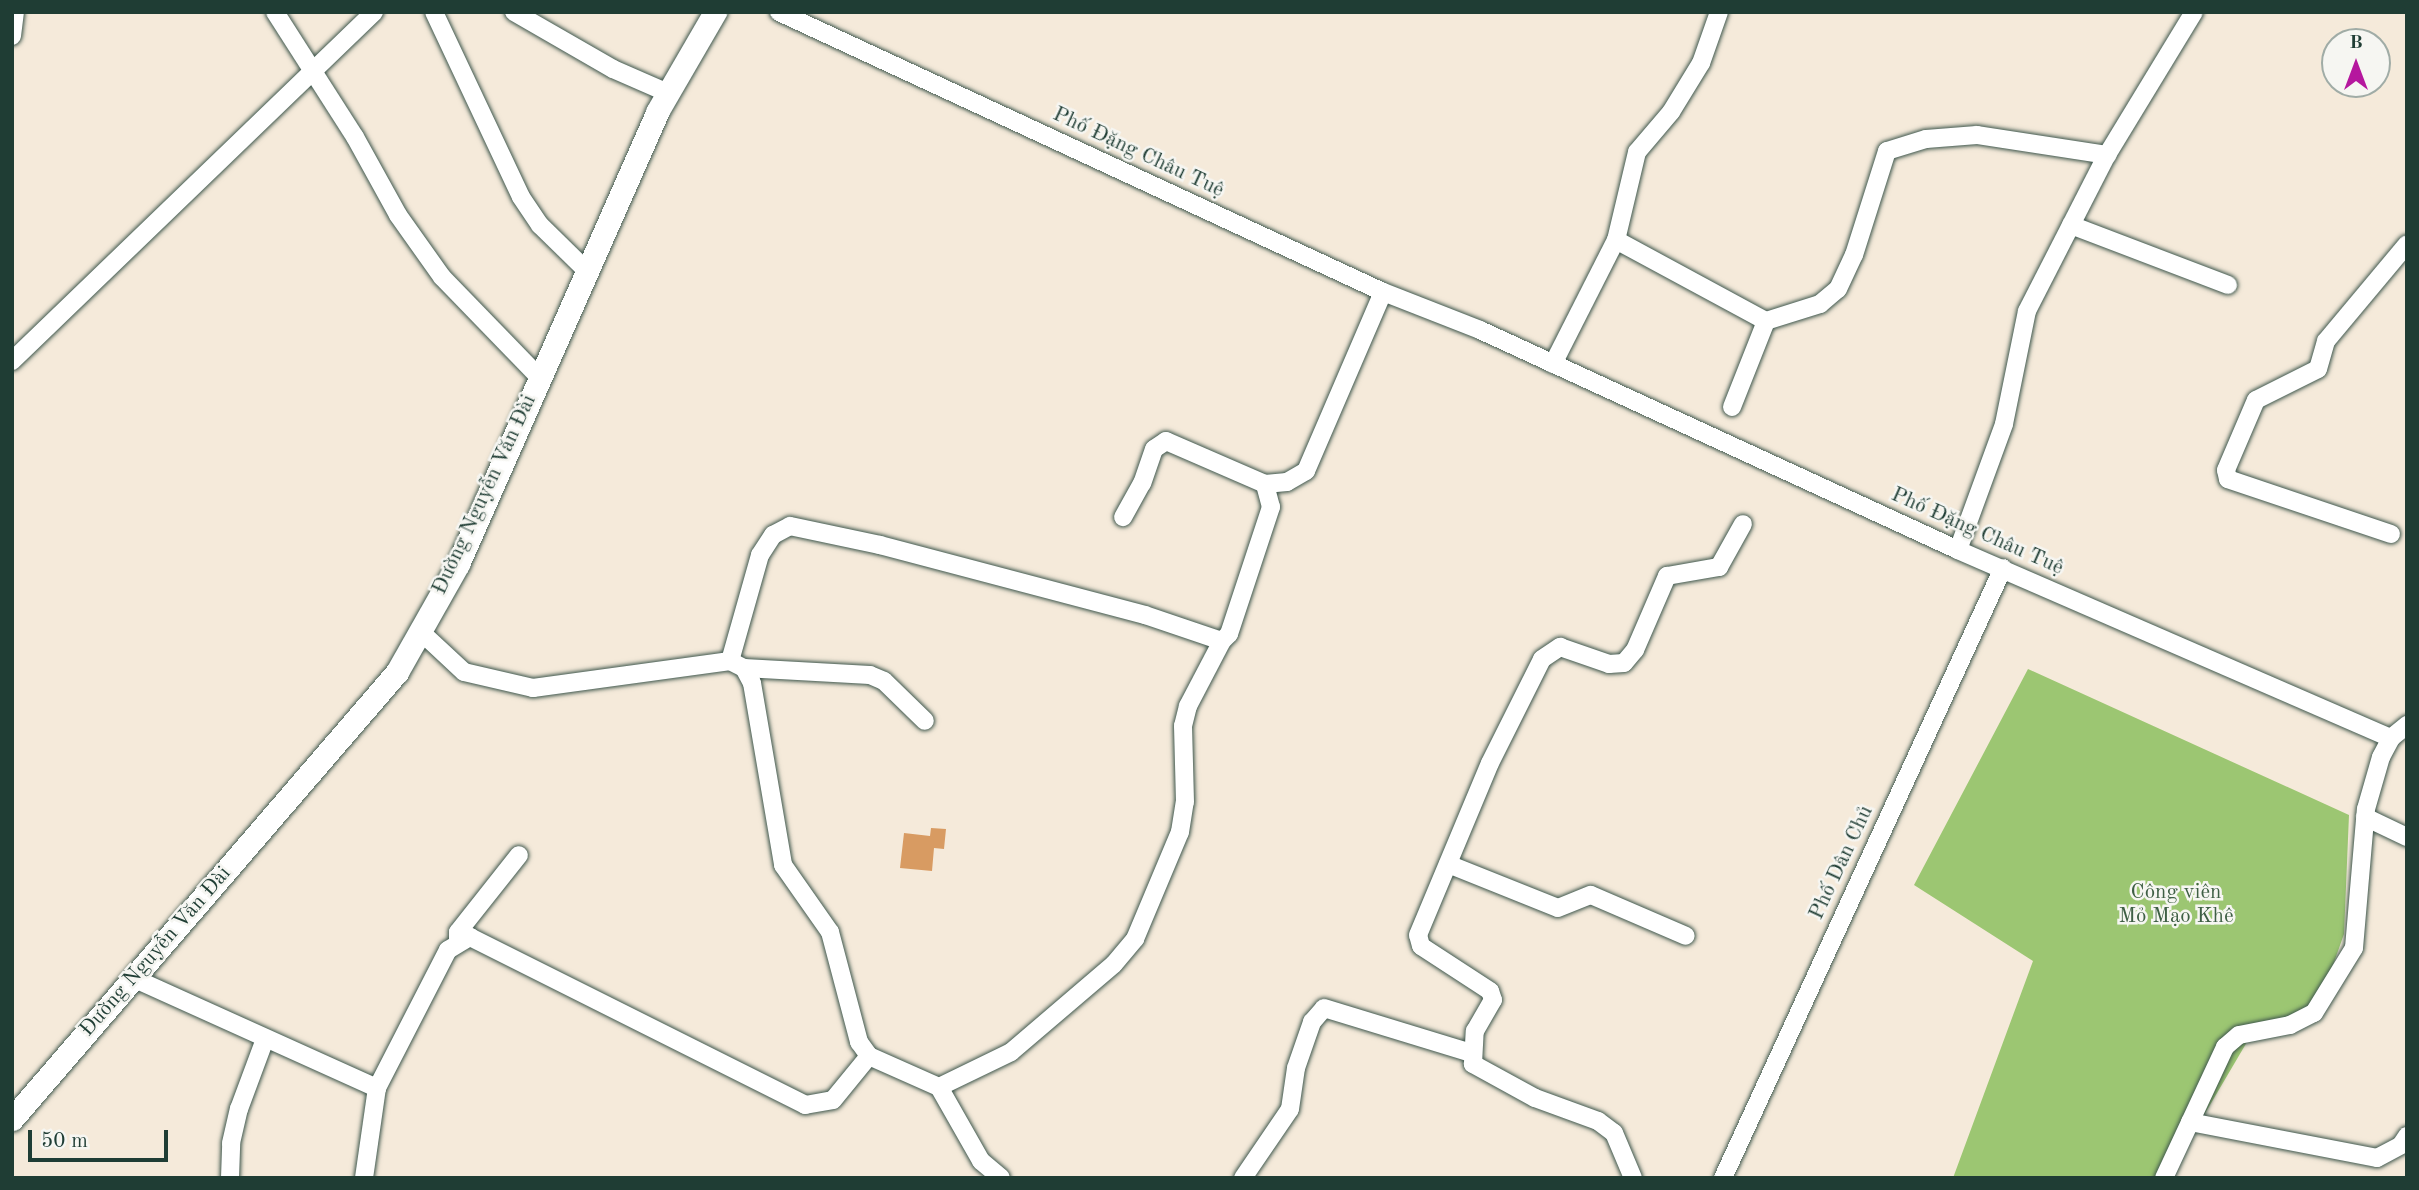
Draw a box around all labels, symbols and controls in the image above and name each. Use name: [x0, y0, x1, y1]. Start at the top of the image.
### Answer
north arrow: [2321, 28, 2391, 98]
text: B: [2349, 34, 2363, 53]
street label: Phố Đặng Châu Tuệ: [1048, 102, 1228, 204]
street label: Đường Nguyễn Văn Đài: [428, 391, 542, 599]
street label: Phố Đặng Châu Tuệ: [1887, 483, 2067, 581]
street label: Phố Dân Chủ: [1805, 802, 1879, 924]
street label: Đường Nguyễn Văn Đài: [75, 862, 237, 1042]
park label: Công viên Mỏ Mạo Khê: [2118, 880, 2234, 930]
scale bar: [32, 1116, 172, 1160]
text: 50 m: [41, 1131, 88, 1152]

